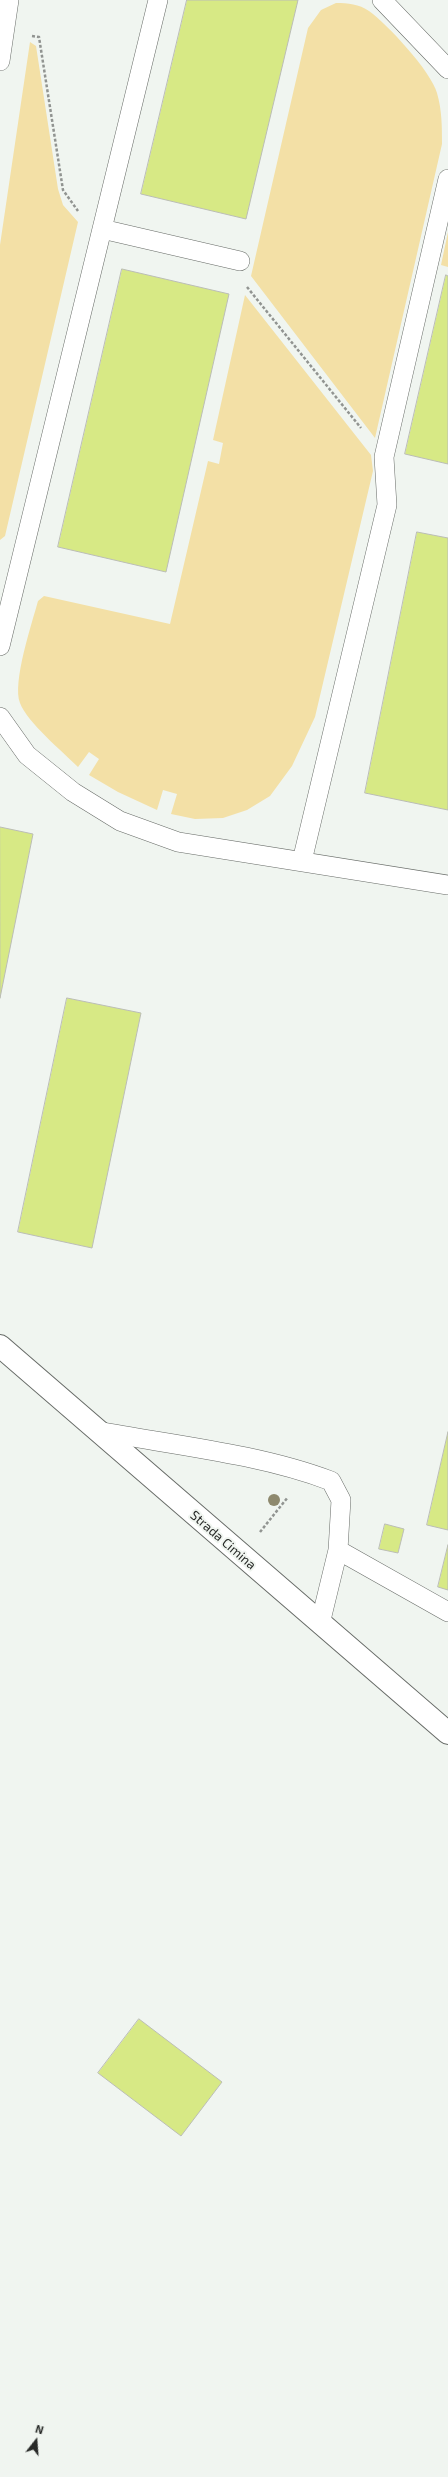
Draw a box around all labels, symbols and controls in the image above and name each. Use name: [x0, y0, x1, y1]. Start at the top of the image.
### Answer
street label: Strada Cimina: [187, 1507, 259, 1573]
north arrow: [16, 2421, 56, 2461]
text: N: [34, 2422, 45, 2436]

